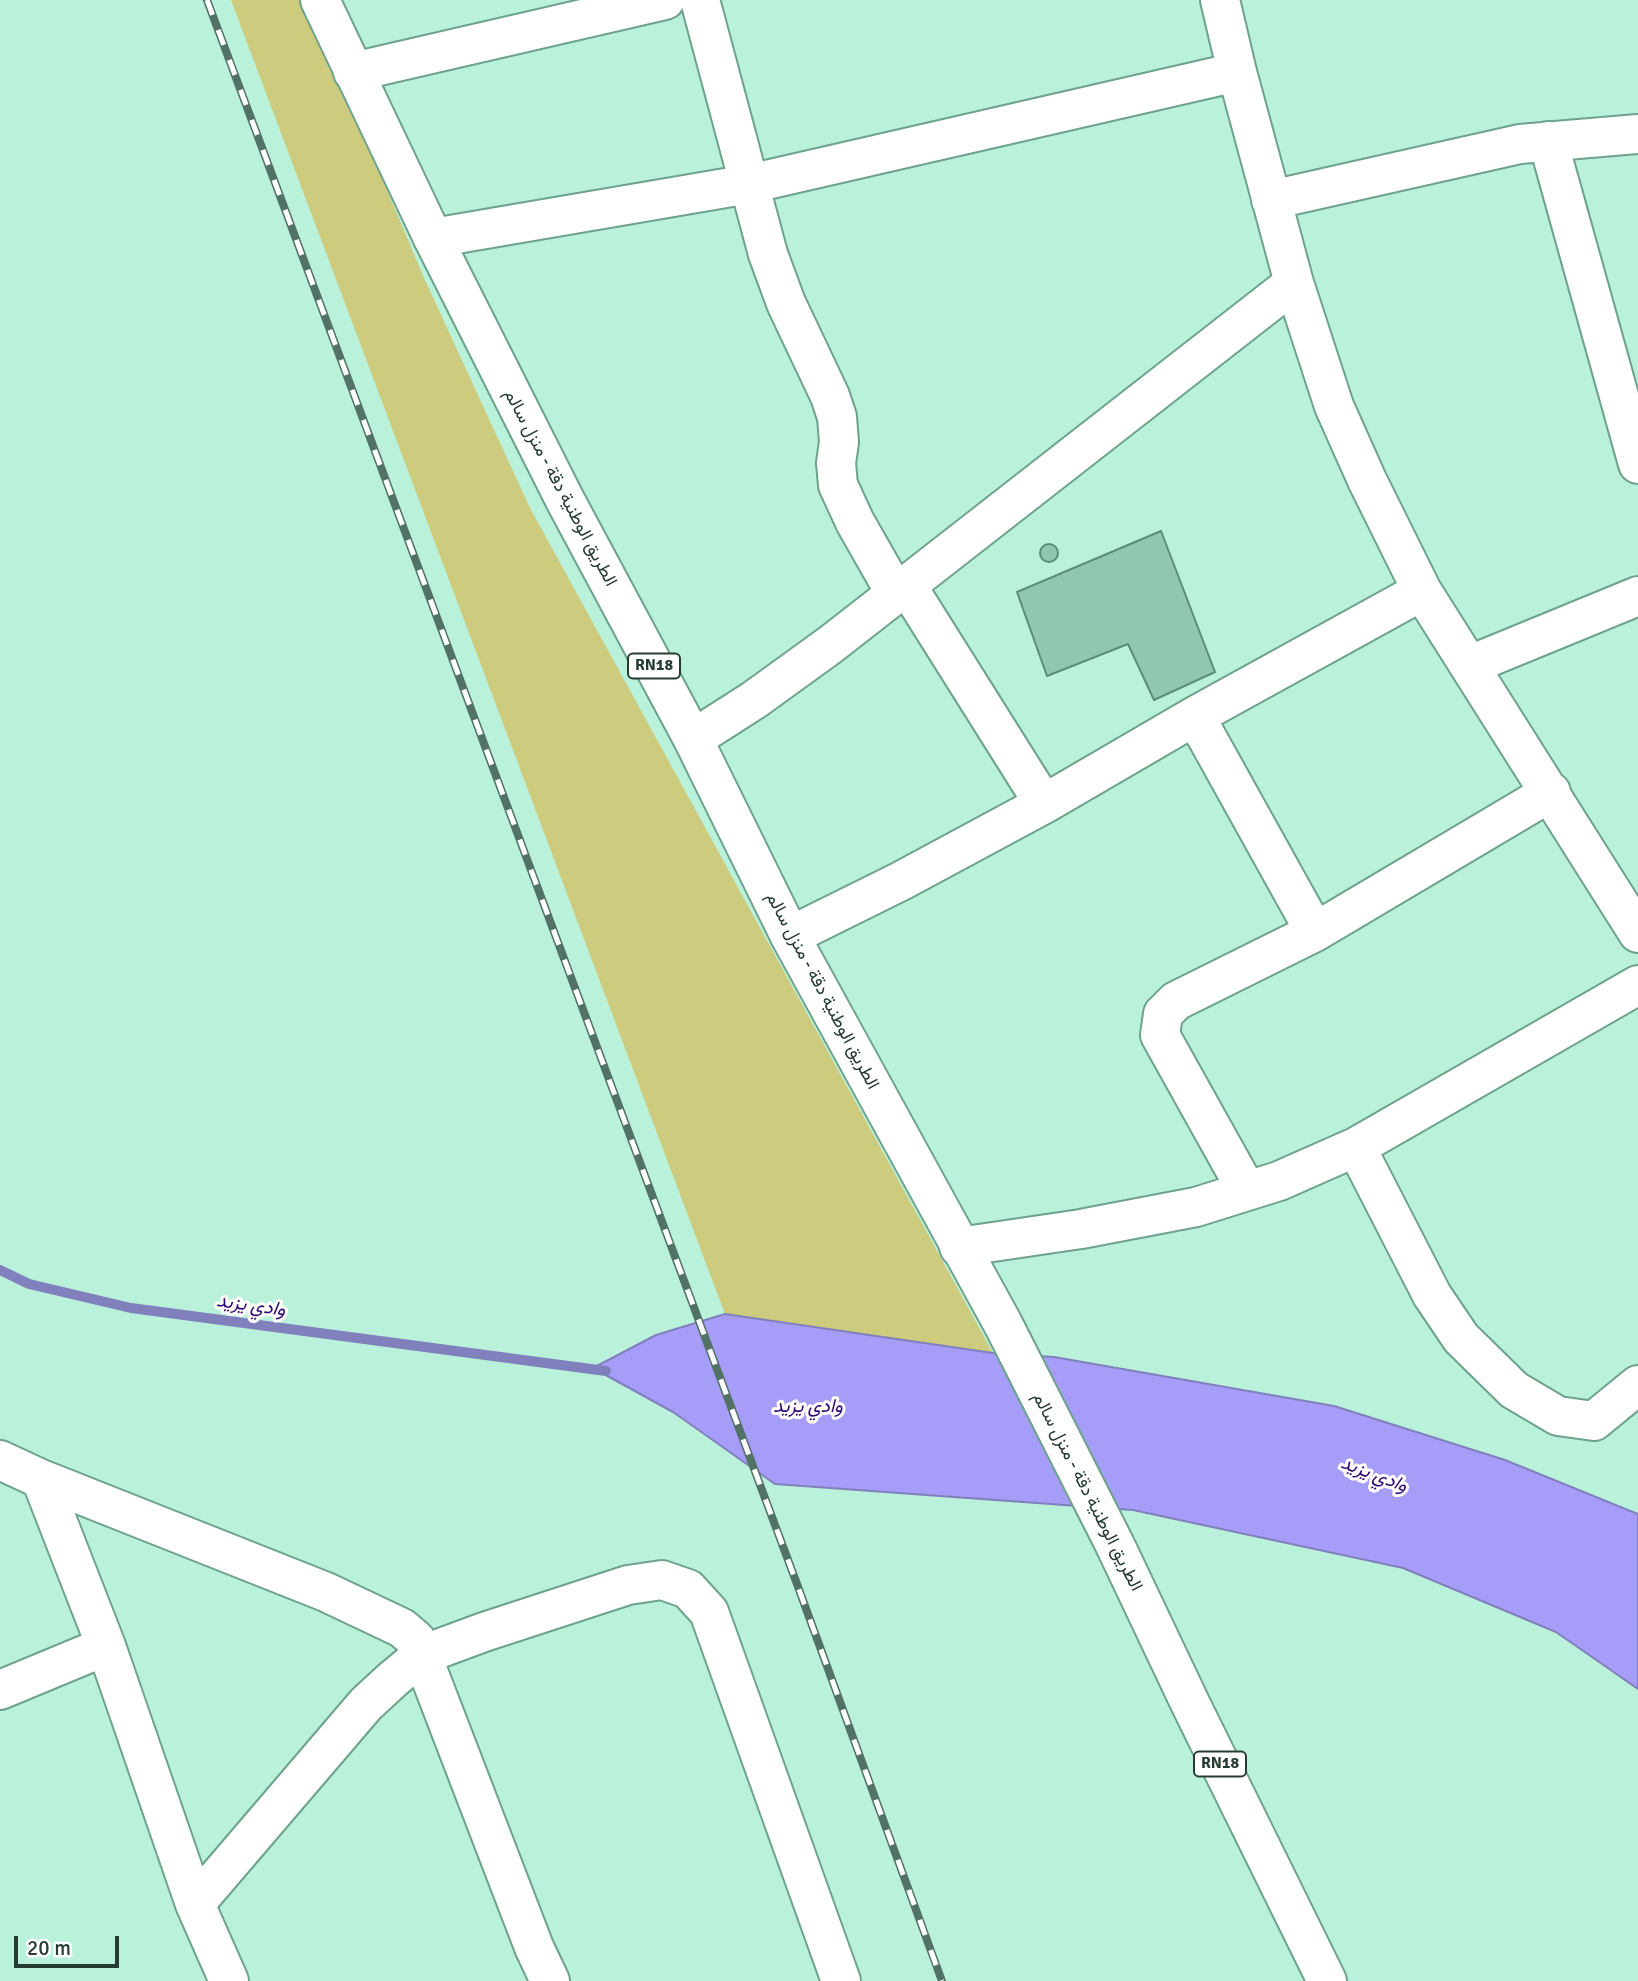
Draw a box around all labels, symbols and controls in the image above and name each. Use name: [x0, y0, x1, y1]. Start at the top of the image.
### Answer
street label: الطريق الوطنية دقة - منزل سالم: [499, 386, 621, 590]
road number: RN18: [628, 653, 680, 678]
street label: الطريق الوطنية دقة - منزل سالم: [761, 889, 883, 1093]
water label: وادي يزيد: [215, 1290, 287, 1322]
street label: الطريق الوطنية دقة - منزل سالم: [1027, 1389, 1147, 1595]
water label: وادي يزيد: [773, 1396, 843, 1418]
water label: وادي يزيد: [1337, 1452, 1411, 1498]
road number: RN18: [1194, 1752, 1246, 1776]
scale bar: [18, 1922, 122, 1966]
text: 20 m: [27, 1935, 71, 1961]

